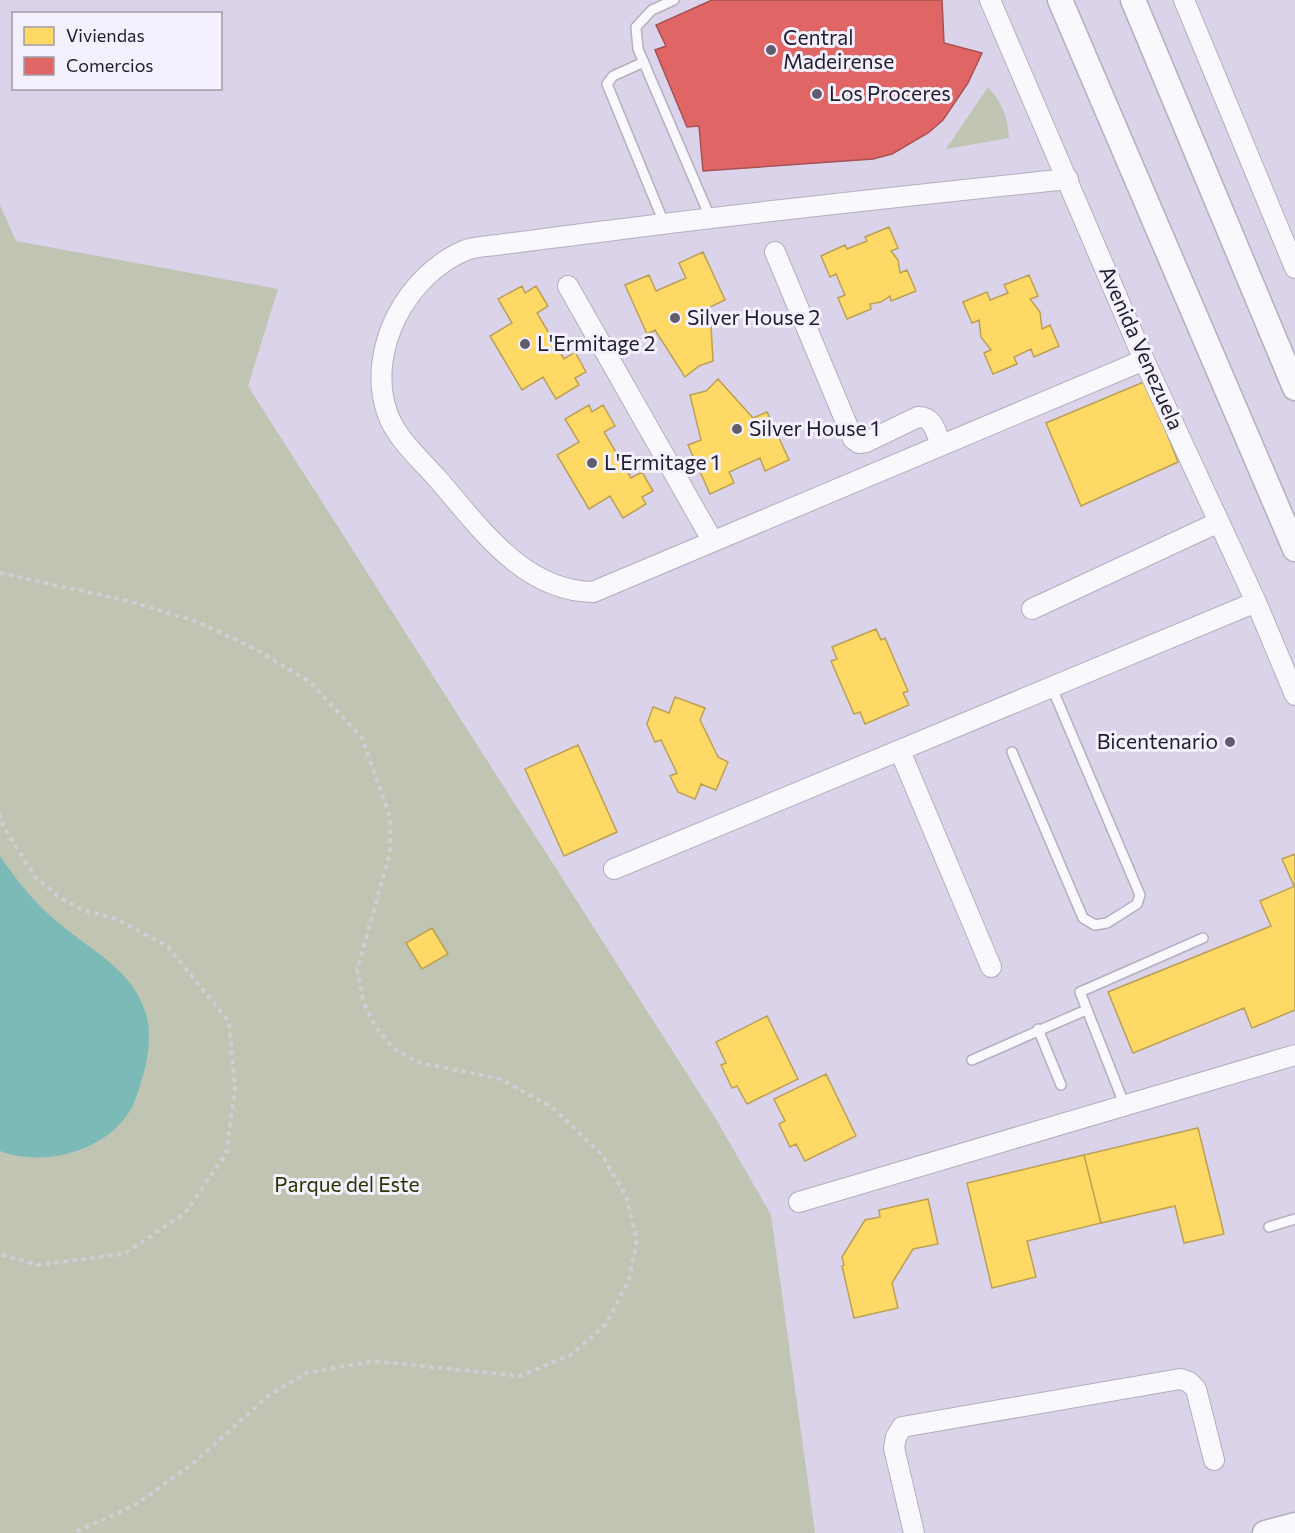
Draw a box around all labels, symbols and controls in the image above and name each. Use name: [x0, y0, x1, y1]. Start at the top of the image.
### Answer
legend: [12, 12, 222, 90]
text: Viviendas: [66, 24, 145, 46]
place label: Central Madeirense: [783, 24, 894, 73]
marker: Central Madeirense: [764, 43, 778, 57]
text: Comercios: [66, 54, 153, 76]
place label: Los Proceres: [829, 80, 951, 105]
marker: Los Proceres: [810, 87, 824, 101]
street label: Avenida Venezuela: [1095, 262, 1190, 433]
place label: Silver House 2: [687, 304, 820, 329]
marker: Silver House 2: [668, 311, 682, 325]
place label: L'Ermitage 2: [537, 330, 655, 355]
marker: L'Ermitage 2: [518, 337, 532, 351]
place label: Silver House 1: [749, 415, 880, 440]
marker: Silver House 1: [730, 422, 744, 436]
place label: L'Ermitage 1: [604, 449, 720, 474]
marker: L'Ermitage 1: [585, 456, 599, 470]
place label: Bicentenario: [1097, 728, 1218, 753]
marker: Bicentenario: [1223, 735, 1237, 749]
park label: Parque del Este: [274, 1171, 420, 1196]

